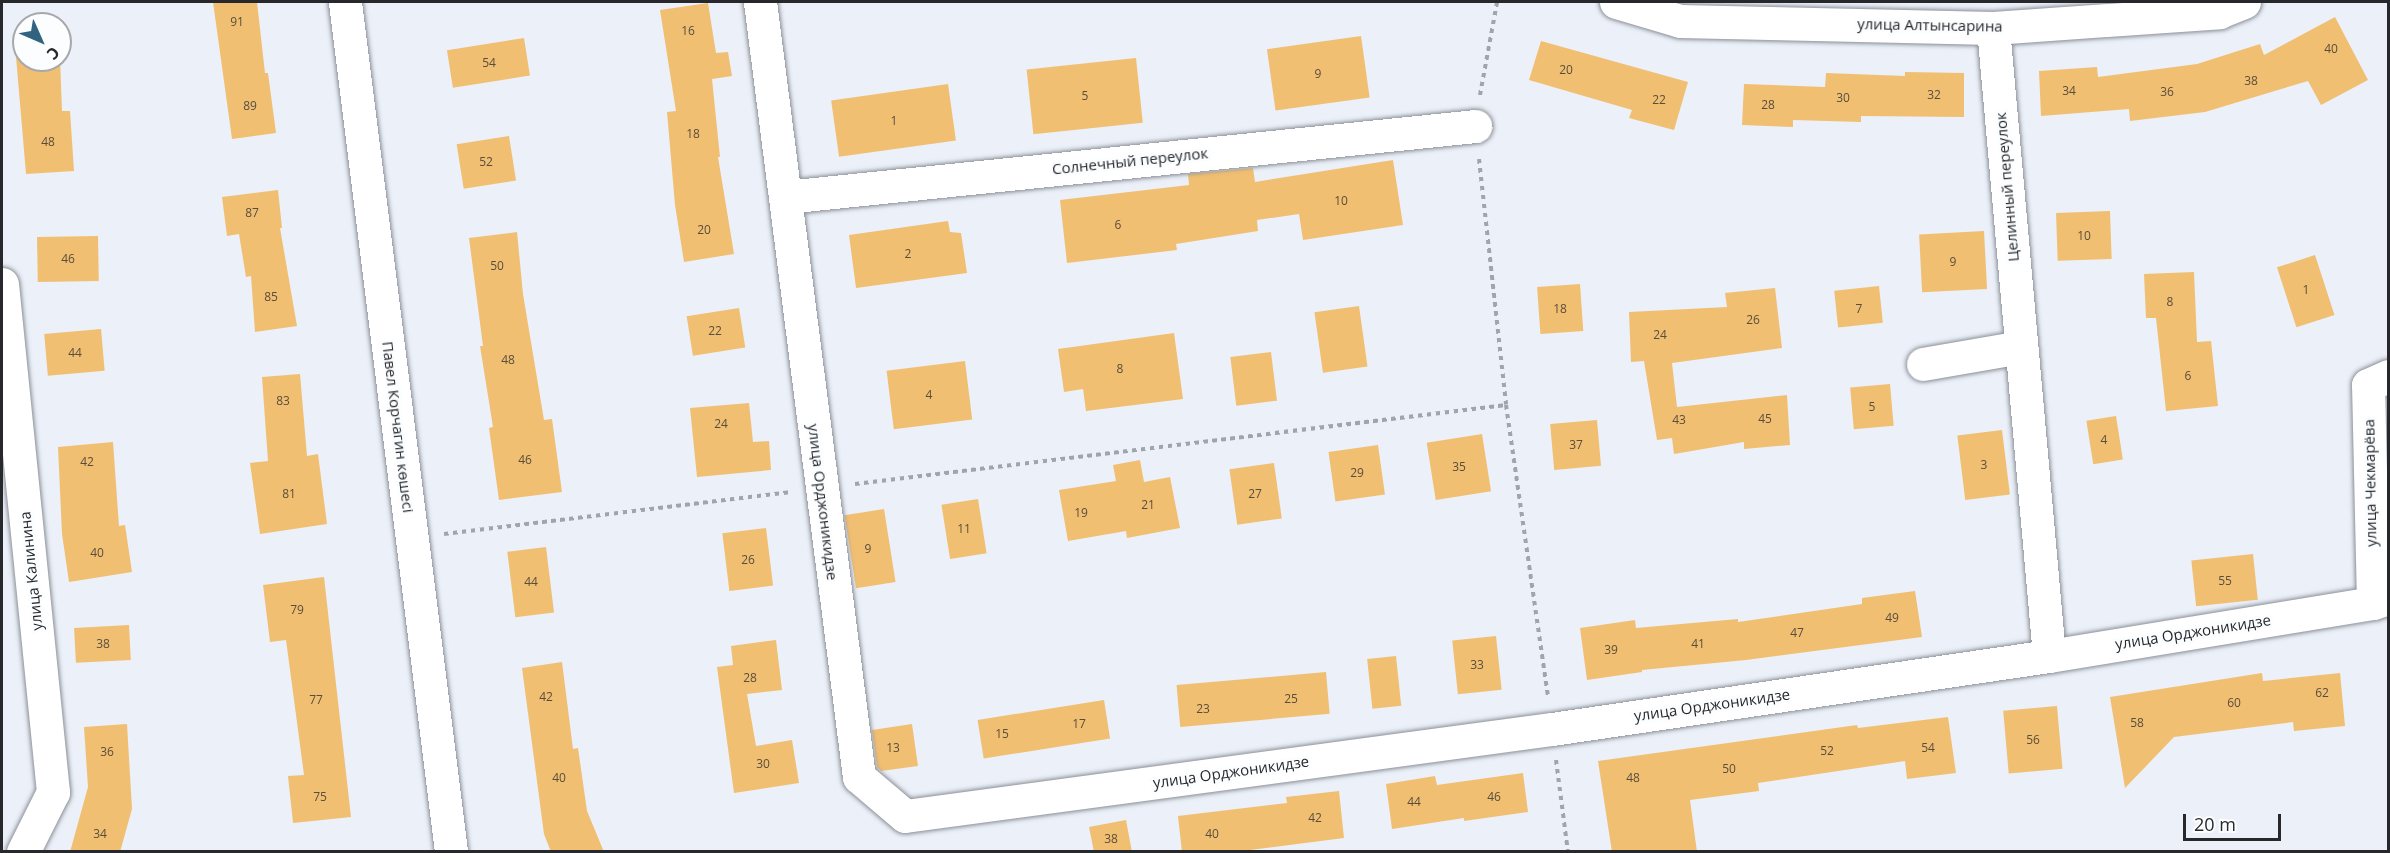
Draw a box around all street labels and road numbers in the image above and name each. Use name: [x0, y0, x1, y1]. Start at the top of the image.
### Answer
street label: улица Алтынсарина: [1857, 15, 2003, 35]
street label: Целинный переулок: [1992, 112, 2022, 262]
street label: Солнечный переулок: [1051, 144, 1209, 178]
street label: Павел Корчагин көшесі: [379, 340, 417, 514]
street label: улица Чекмарёва: [2360, 419, 2380, 547]
street label: улица Орджоникидзе: [804, 423, 842, 581]
street label: улица Калинина: [16, 511, 46, 631]
street label: улица Орджоникидзе: [2114, 611, 2272, 653]
street label: улица Орджоникидзе: [1633, 685, 1791, 725]
street label: улица Орджоникидзе: [1152, 752, 1310, 792]

